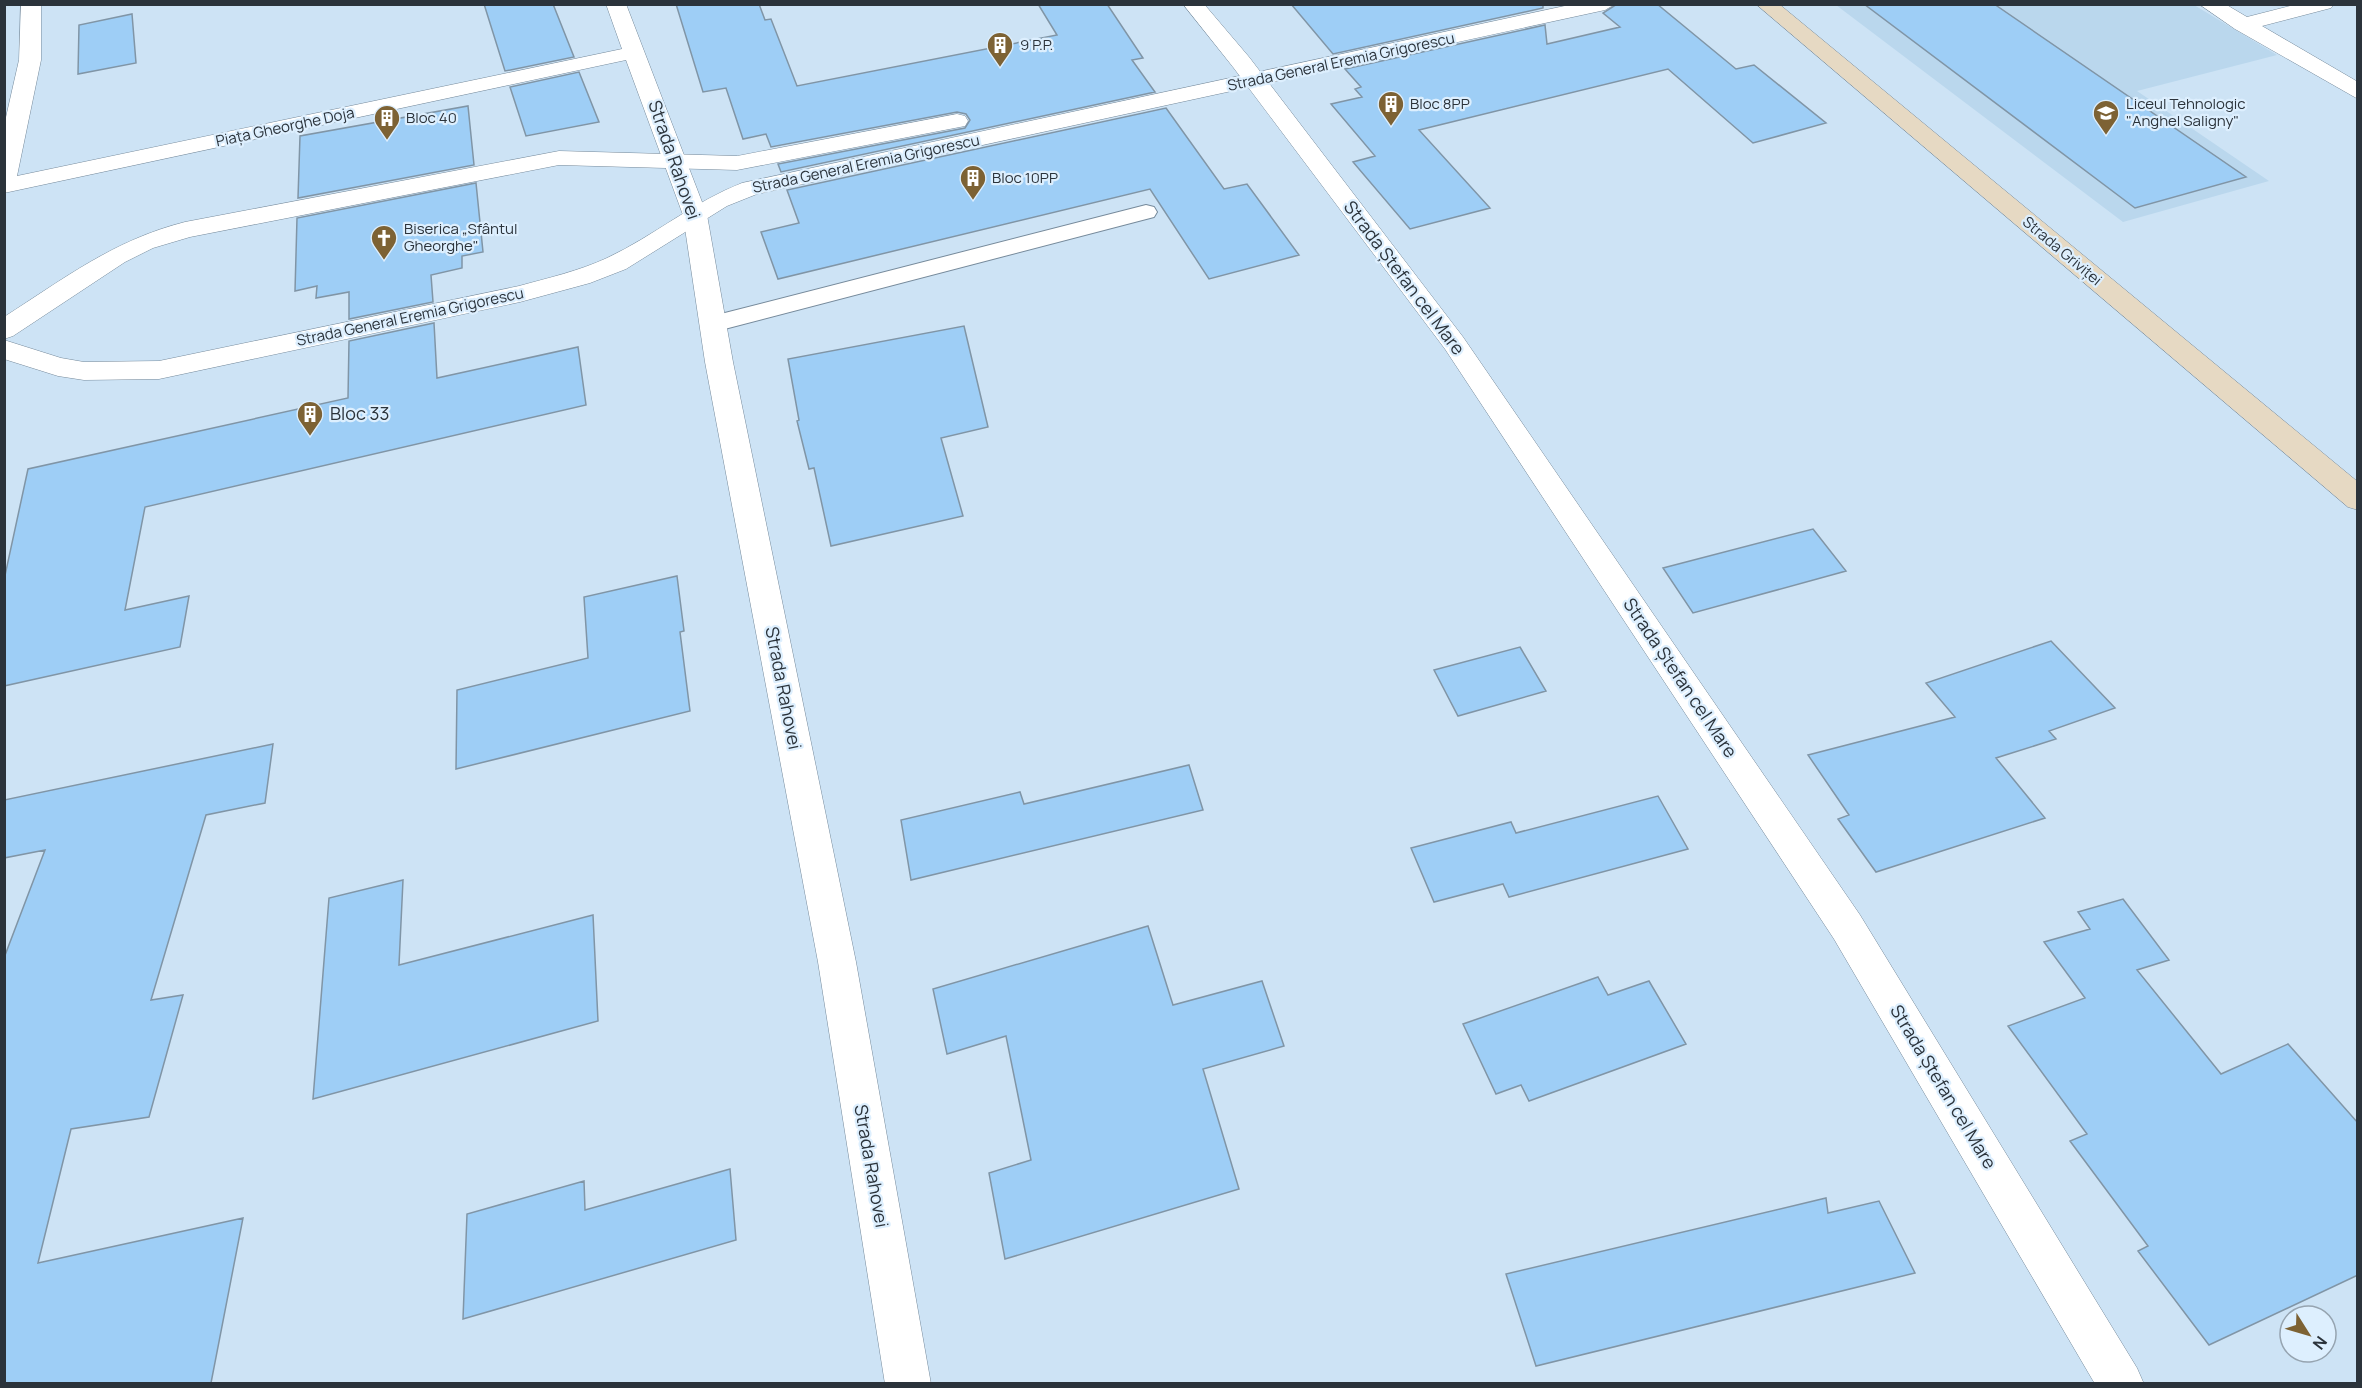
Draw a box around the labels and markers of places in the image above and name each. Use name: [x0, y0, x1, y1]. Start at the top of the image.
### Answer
building icon: 9 P.P.: [985, 30, 1015, 68]
place label: 9 P.P.: [1020, 34, 1053, 55]
building icon: Bloc 8PP: [1376, 89, 1406, 127]
place label: Bloc 8PP: [1410, 93, 1470, 114]
place label: Liceul Tehnologic "Anghel Saligny": [2126, 93, 2246, 131]
school or university icon: Liceul Tehnologic "Anghel Saligny": [2091, 98, 2121, 136]
building icon: Bloc 40: [372, 103, 402, 141]
place label: Bloc 40: [406, 107, 457, 128]
building icon: Bloc 10PP: [958, 163, 988, 201]
place label: Bloc 10PP: [992, 167, 1058, 188]
place label: Biserica „Sfântul Gheorghe": [404, 218, 517, 256]
church icon: Biserica „Sfântul Gheorghe": [369, 223, 399, 261]
building icon: Bloc 33: [295, 399, 325, 437]
place label: Bloc 33: [330, 401, 389, 425]

